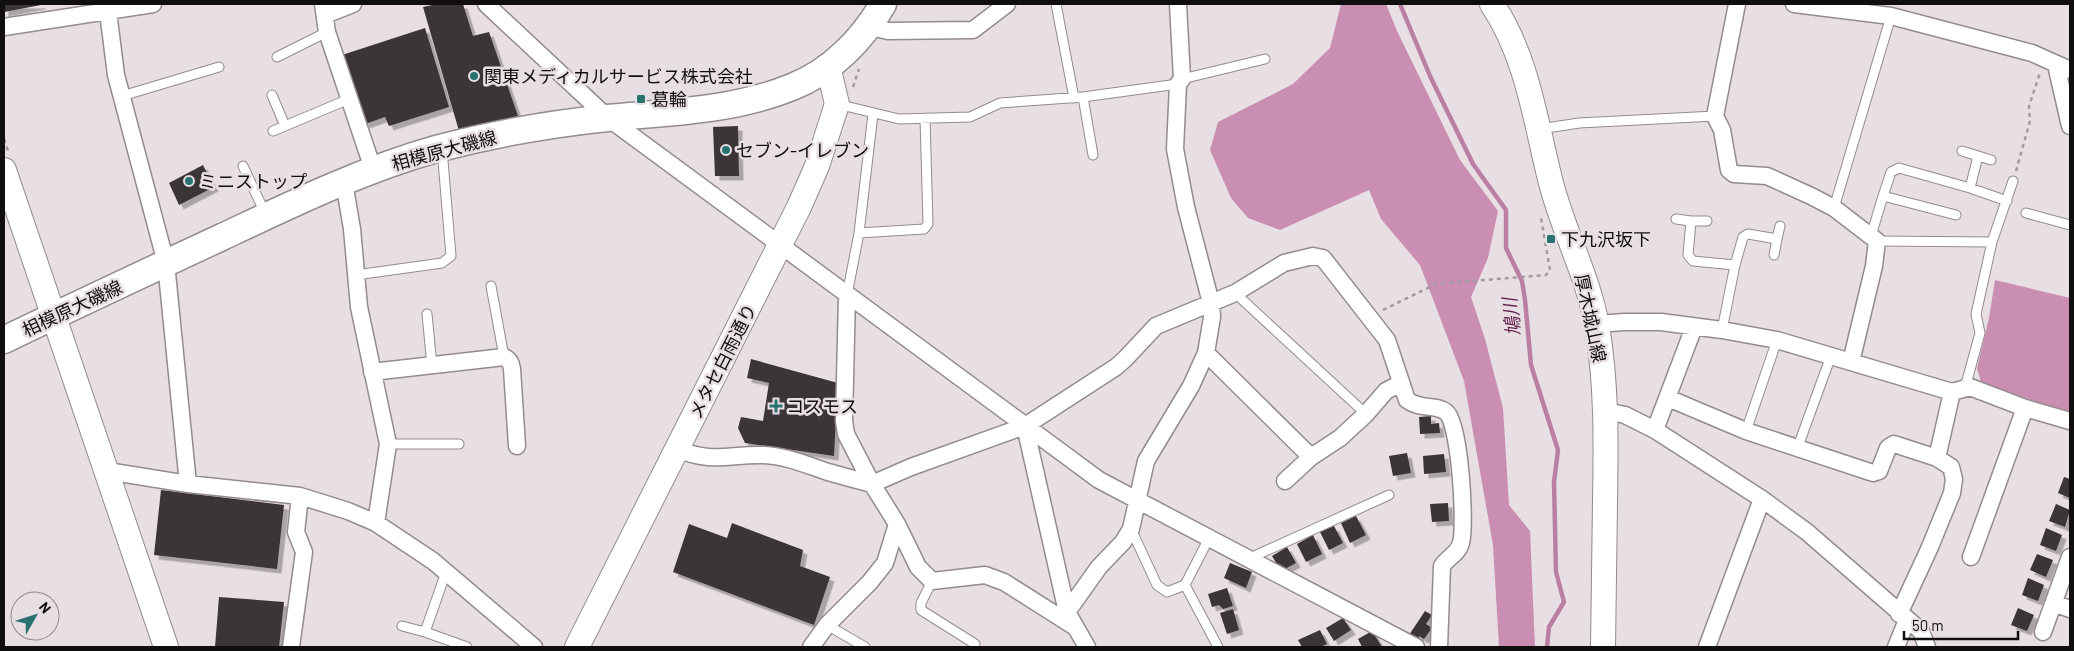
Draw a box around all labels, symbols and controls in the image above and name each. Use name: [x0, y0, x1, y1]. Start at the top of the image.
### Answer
place label: 関東メディカルサービス株式会社: [484, 65, 753, 87]
marker: 関東メディカルサービス株式会社: [468, 70, 480, 82]
place label: 葛輪: [651, 88, 687, 110]
marker: 葛輪: [635, 93, 647, 105]
street label: 相模原大磯線: [389, 125, 499, 175]
place label: セブン-イレブン: [736, 139, 869, 161]
marker: セブン-イレブン: [720, 144, 732, 156]
place label: ミニストップ: [199, 170, 307, 192]
marker: ミニストップ: [183, 175, 195, 187]
place label: 下九沢坂下: [1561, 228, 1651, 250]
marker: 下九沢坂下: [1545, 233, 1557, 245]
street label: 厚木城山線: [1571, 272, 1611, 364]
street label: 相模原大磯線: [18, 275, 126, 341]
water label: 鳩川: [1497, 295, 1525, 337]
street label: メタセ白雨通り: [684, 300, 760, 422]
place label: コスモス: [786, 395, 858, 417]
marker: コスモス: [770, 400, 782, 412]
north arrow: [10, 591, 60, 641]
text: N: [36, 599, 55, 616]
scale bar: [1904, 608, 2018, 640]
text: 50 m: [1912, 616, 1944, 634]

